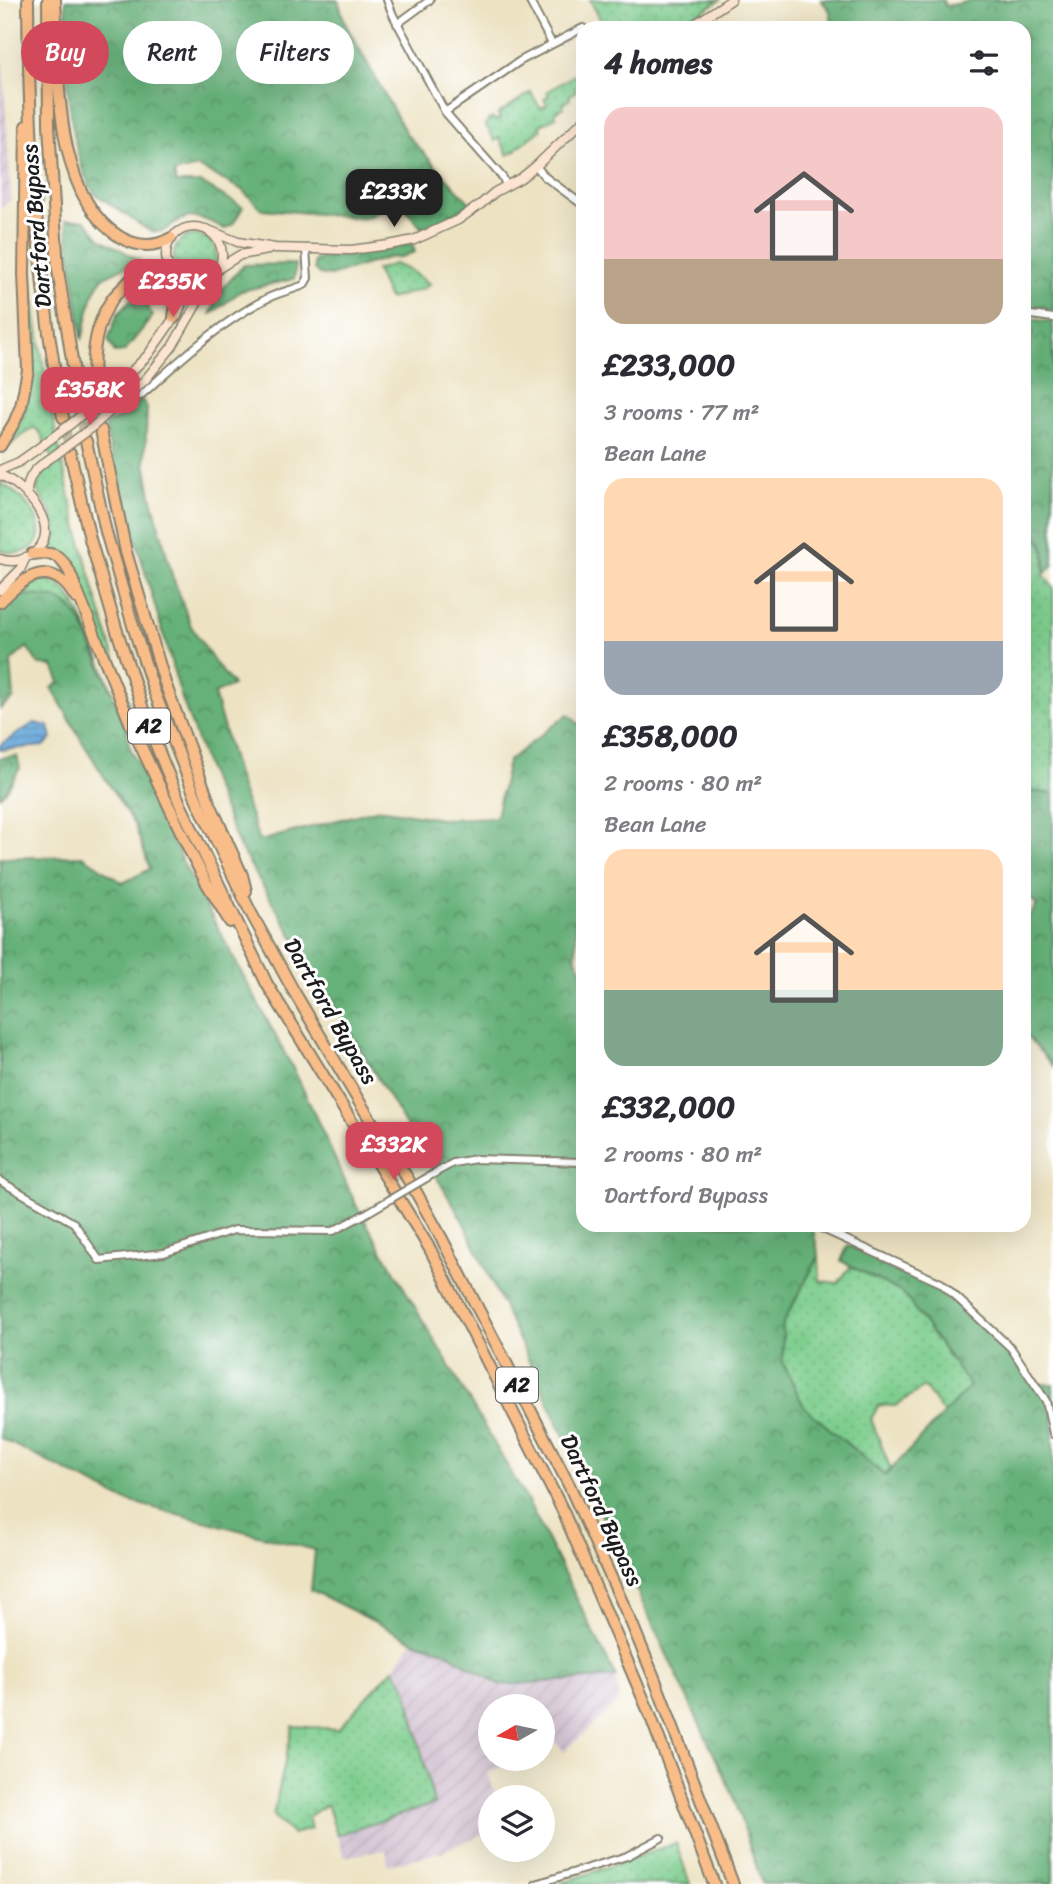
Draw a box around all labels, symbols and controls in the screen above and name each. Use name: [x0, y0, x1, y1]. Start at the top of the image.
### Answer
chip: Buy: [21, 21, 109, 84]
chip: Rent: [123, 21, 222, 84]
chip: Filters: [236, 21, 354, 84]
text: 4 homes: [604, 36, 712, 90]
icon: filters: [965, 44, 1003, 82]
street label: Dartford Bypass: [9, 142, 64, 309]
icon: home: [741, 153, 867, 279]
pin: £233K: [345, 170, 443, 229]
text: £233K: [362, 171, 426, 212]
pin: £235K: [124, 260, 222, 319]
text: £235K: [140, 261, 206, 302]
text: £233,000: [604, 338, 735, 392]
pin: £358K: [41, 368, 139, 427]
text: £358K: [57, 369, 123, 410]
text: 3 rooms · 77 m²: [604, 392, 760, 433]
text: Bean Lane: [604, 433, 707, 474]
icon: home: [741, 524, 867, 650]
road number: A2: [128, 708, 170, 744]
text: £358,000: [604, 709, 738, 763]
text: 2 rooms · 80 m²: [604, 763, 762, 804]
text: Bean Lane: [604, 804, 707, 845]
icon: home: [741, 895, 867, 1021]
street label: Dartford Bypass: [272, 930, 390, 1093]
text: £332,000: [604, 1080, 735, 1134]
pin: £332K: [345, 1122, 443, 1182]
text: £332K: [362, 1124, 426, 1165]
text: 2 rooms · 80 m²: [604, 1134, 762, 1175]
text: Dartford Bypass: [604, 1175, 768, 1216]
road number: A2: [496, 1368, 538, 1402]
street label: Dartford Bypass: [548, 1427, 655, 1594]
north arrow: [478, 1694, 555, 1771]
map controls: [478, 1694, 555, 1862]
button: layers: [478, 1785, 555, 1862]

